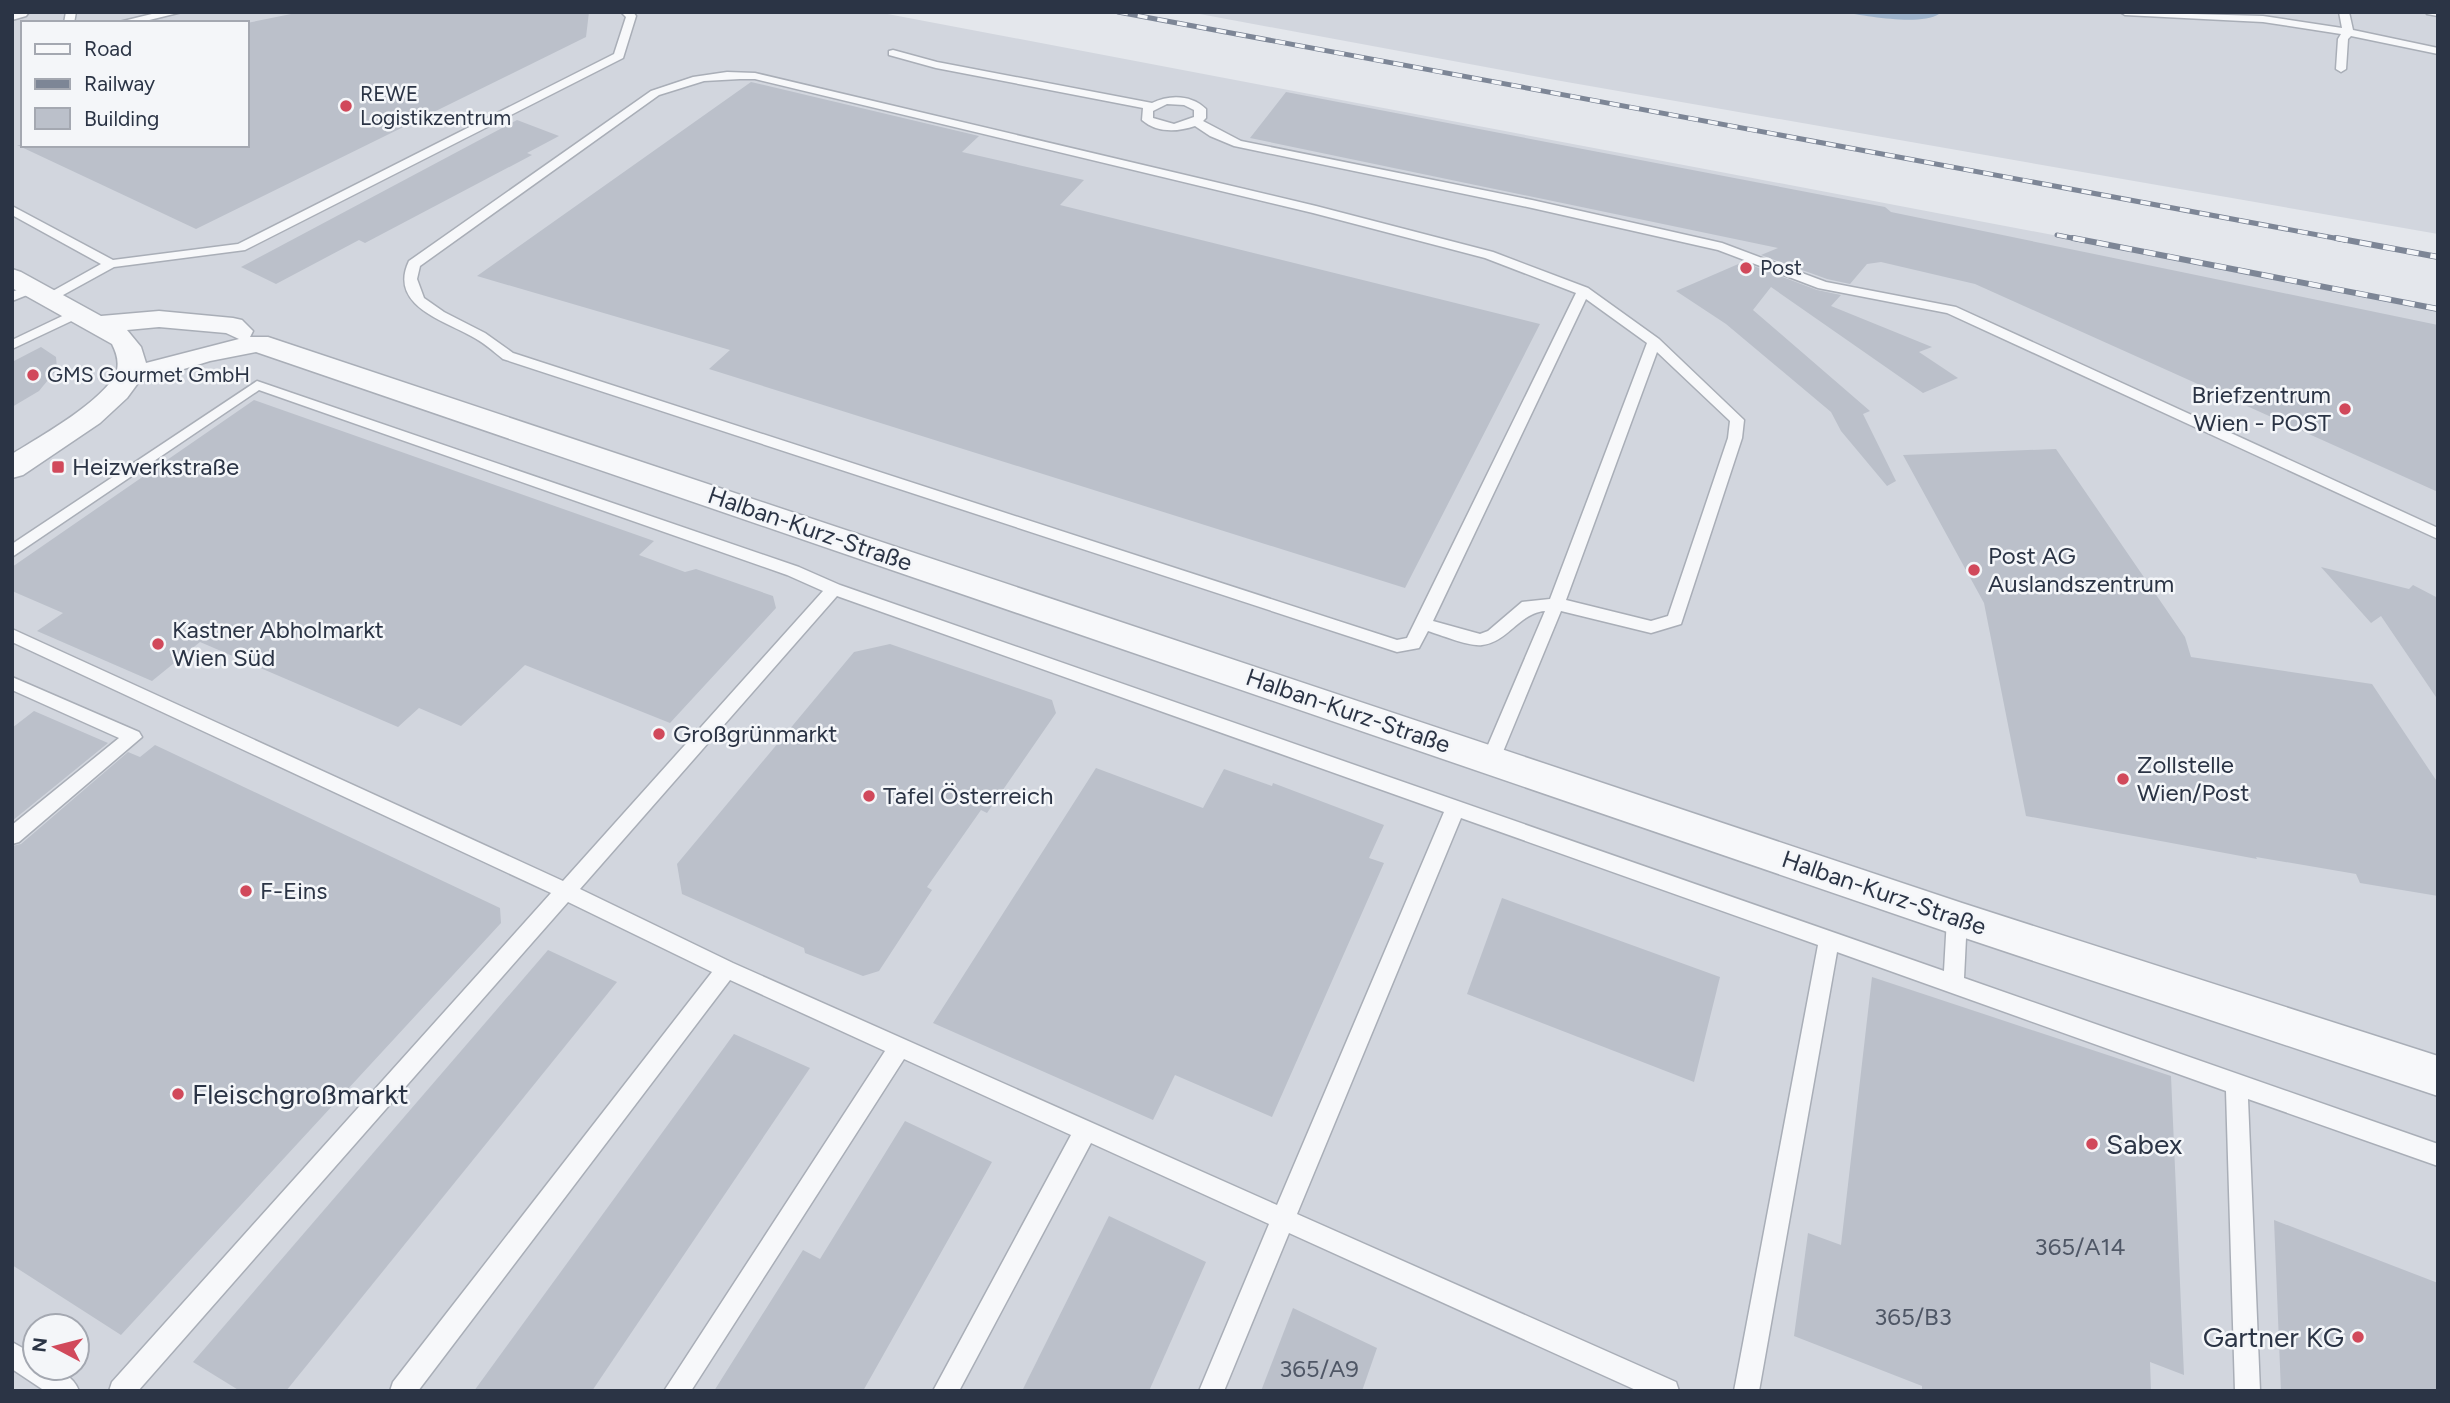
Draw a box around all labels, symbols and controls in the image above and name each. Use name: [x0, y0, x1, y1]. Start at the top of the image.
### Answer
legend: [21, 21, 248, 147]
text: Road: [84, 36, 132, 61]
text: Railway: [84, 71, 155, 96]
place label: REWE Logistikzentrum: [360, 81, 511, 130]
marker: REWE Logistikzentrum: [338, 98, 354, 114]
text: Building: [84, 106, 159, 131]
place label: Post: [1760, 255, 1802, 280]
marker: Post: [1738, 260, 1754, 276]
place label: GMS Gourmet GmbH: [47, 362, 250, 387]
marker: GMS Gourmet GmbH: [25, 367, 41, 383]
place label: Briefzentrum Wien - POST: [2191, 380, 2331, 437]
marker: Briefzentrum Wien - POST: [2337, 401, 2353, 417]
place label: Heizwerkstraße: [72, 452, 239, 481]
marker: Heizwerkstraße: [50, 459, 66, 475]
street label: Halban-Kurz-Straße: [704, 480, 916, 577]
place label: Post AG Auslandszentrum: [1988, 541, 2174, 598]
marker: Post AG Auslandszentrum: [1966, 562, 1982, 578]
place label: Kastner Abholmarkt Wien Süd: [172, 615, 384, 672]
marker: Kastner Abholmarkt Wien Süd: [150, 636, 166, 652]
street label: Halban-Kurz-Straße: [1242, 662, 1454, 759]
place label: Großgrünmarkt: [673, 719, 837, 748]
marker: Großgrünmarkt: [651, 726, 667, 742]
place label: Zollstelle Wien/Post: [2137, 750, 2249, 807]
marker: Zollstelle Wien/Post: [2115, 771, 2131, 787]
place label: Tafel Österreich: [883, 781, 1053, 810]
marker: Tafel Österreich: [861, 788, 877, 804]
street label: Halban-Kurz-Straße: [1778, 844, 1990, 941]
place label: F-Eins: [260, 876, 327, 905]
marker: F-Eins: [238, 883, 254, 899]
place label: Fleischgroßmarkt: [192, 1077, 409, 1111]
marker: Fleischgroßmarkt: [170, 1086, 186, 1102]
place label: Sabex: [2106, 1127, 2183, 1161]
marker: Sabex: [2084, 1136, 2100, 1152]
house number: 365/A14: [2035, 1232, 2126, 1261]
house number: 365/B3: [1874, 1302, 1952, 1331]
north arrow: [21, 1312, 91, 1382]
place label: Gartner KG: [2203, 1320, 2344, 1354]
marker: Gartner KG: [2350, 1329, 2366, 1345]
text: N: [27, 1336, 52, 1354]
house number: 365/A9: [1279, 1354, 1359, 1383]

